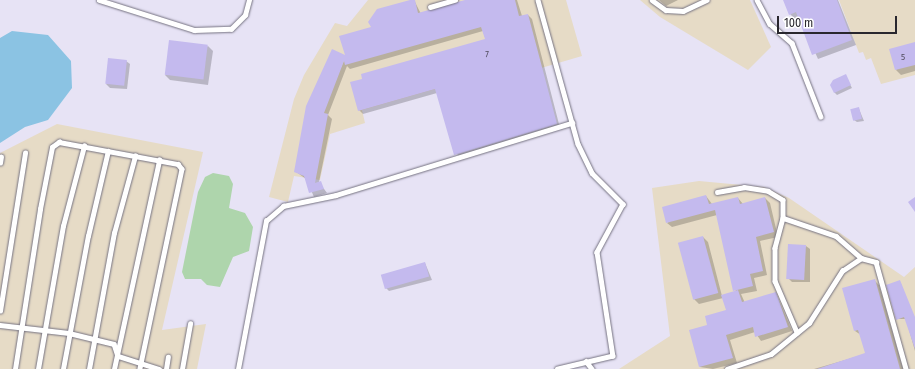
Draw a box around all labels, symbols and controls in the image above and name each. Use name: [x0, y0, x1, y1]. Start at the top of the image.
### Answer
scale bar: [779, 8, 899, 34]
text: 100 m: [784, 16, 813, 30]
house number: 7: [485, 49, 489, 59]
house number: 5: [901, 52, 905, 62]

